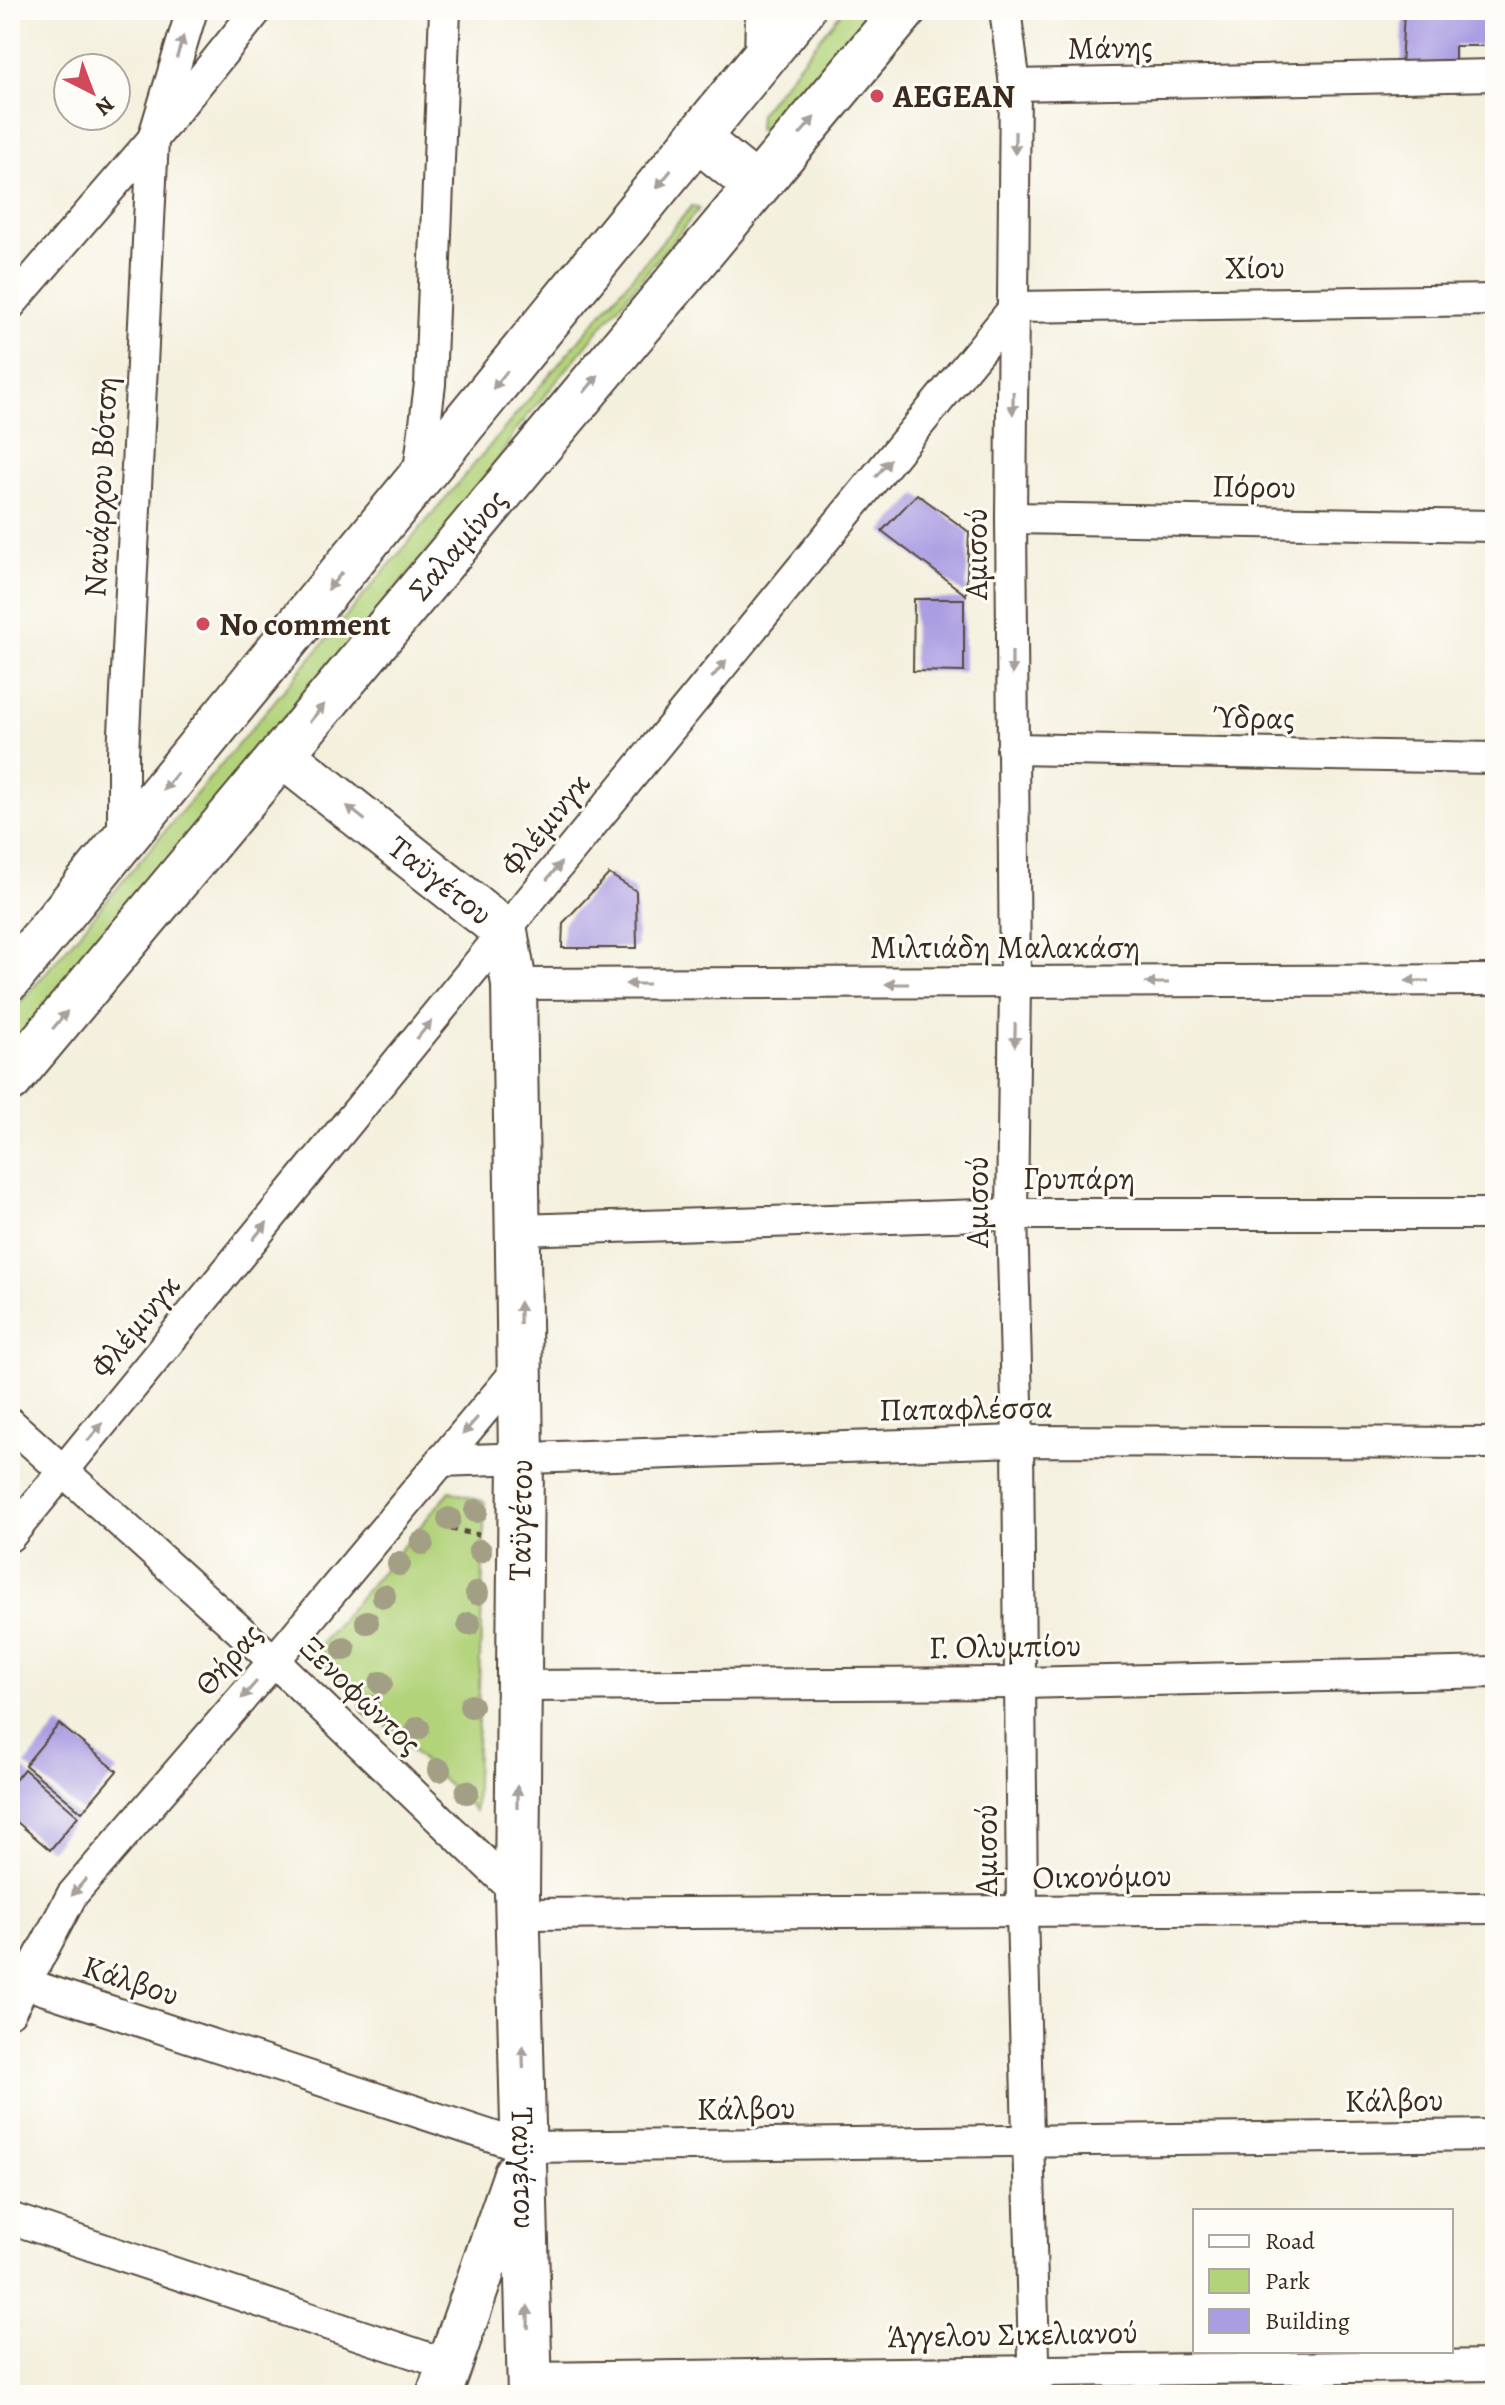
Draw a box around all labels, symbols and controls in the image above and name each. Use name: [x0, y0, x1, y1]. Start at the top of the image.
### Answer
street label: Μάνης: [1067, 24, 1153, 70]
one-way arrow: [174, 35, 187, 59]
north arrow: [52, 52, 132, 132]
place label: AEGEAN: [892, 74, 1015, 118]
marker: AEGEAN: [868, 87, 886, 105]
text: N: [89, 90, 121, 123]
one-way arrow: [798, 117, 815, 137]
one-way arrow: [1009, 131, 1021, 156]
one-way arrow: [656, 168, 673, 188]
street label: Χίου: [1225, 244, 1285, 290]
one-way arrow: [492, 370, 509, 390]
one-way arrow: [582, 374, 599, 394]
street label: Ναυάρχου Βότση: [72, 376, 128, 598]
one-way arrow: [1007, 391, 1020, 416]
one-way arrow: [874, 458, 891, 478]
street label: Πόρου: [1212, 463, 1296, 509]
street label: Σαλαμίνος: [398, 479, 517, 609]
street label: Αμισού: [954, 508, 998, 601]
one-way arrow: [327, 571, 344, 591]
place label: No comment: [219, 602, 391, 646]
marker: No comment: [194, 615, 212, 633]
one-way arrow: [1006, 651, 1018, 676]
one-way arrow: [710, 659, 727, 679]
street label: Ύδρας: [1213, 694, 1295, 740]
one-way arrow: [308, 703, 325, 723]
street label: Φλέμινγκ: [490, 763, 601, 885]
one-way arrow: [162, 772, 179, 792]
one-way arrow: [346, 805, 366, 822]
street label: Ταϋγέτου: [379, 825, 502, 935]
one-way arrow: [545, 861, 562, 881]
street label: Μιλτιάδη Μαλακάση: [870, 925, 1140, 969]
one-way arrow: [1404, 975, 1429, 987]
one-way arrow: [1144, 977, 1169, 989]
one-way arrow: [624, 978, 649, 990]
one-way arrow: [884, 978, 909, 990]
one-way arrow: [51, 1010, 68, 1030]
one-way arrow: [415, 1020, 432, 1040]
one-way arrow: [1008, 1023, 1021, 1048]
street label: Αμισού: [955, 1156, 999, 1249]
street label: Γρυπάρη: [1023, 1156, 1135, 1200]
one-way arrow: [251, 1221, 268, 1241]
street label: Φλέμινγκ: [80, 1265, 191, 1387]
one-way arrow: [514, 1300, 526, 1325]
street label: Παπαφλέσσα: [879, 1384, 1053, 1432]
one-way arrow: [462, 1415, 479, 1435]
one-way arrow: [86, 1422, 103, 1442]
street label: Ταϋγέτου: [497, 1459, 543, 1581]
street label: Θήρας: [184, 1613, 272, 1705]
street label: Γ. Ολυμπίου: [928, 1623, 1082, 1669]
street label: Ξενοφώντος: [290, 1626, 432, 1764]
one-way arrow: [241, 1679, 258, 1699]
one-way arrow: [511, 1784, 523, 1809]
street label: Αμισού: [964, 1804, 1008, 1897]
street label: Οικονόμου: [1032, 1853, 1172, 1899]
one-way arrow: [71, 1876, 88, 1896]
street label: Κάλβου: [77, 1944, 185, 2016]
one-way arrow: [516, 2044, 529, 2069]
street label: Κάλβου: [1344, 2077, 1444, 2123]
street label: Κάλβου: [696, 2085, 796, 2131]
street label: Ταϋγέτου: [501, 2107, 548, 2229]
legend: [1193, 2209, 1453, 2353]
text: Road: [1265, 2225, 1315, 2257]
text: Park: [1265, 2265, 1310, 2297]
one-way arrow: [522, 2304, 535, 2329]
text: Building: [1265, 2305, 1350, 2337]
street label: Άγγελου Σικελιανού: [886, 2310, 1138, 2358]

